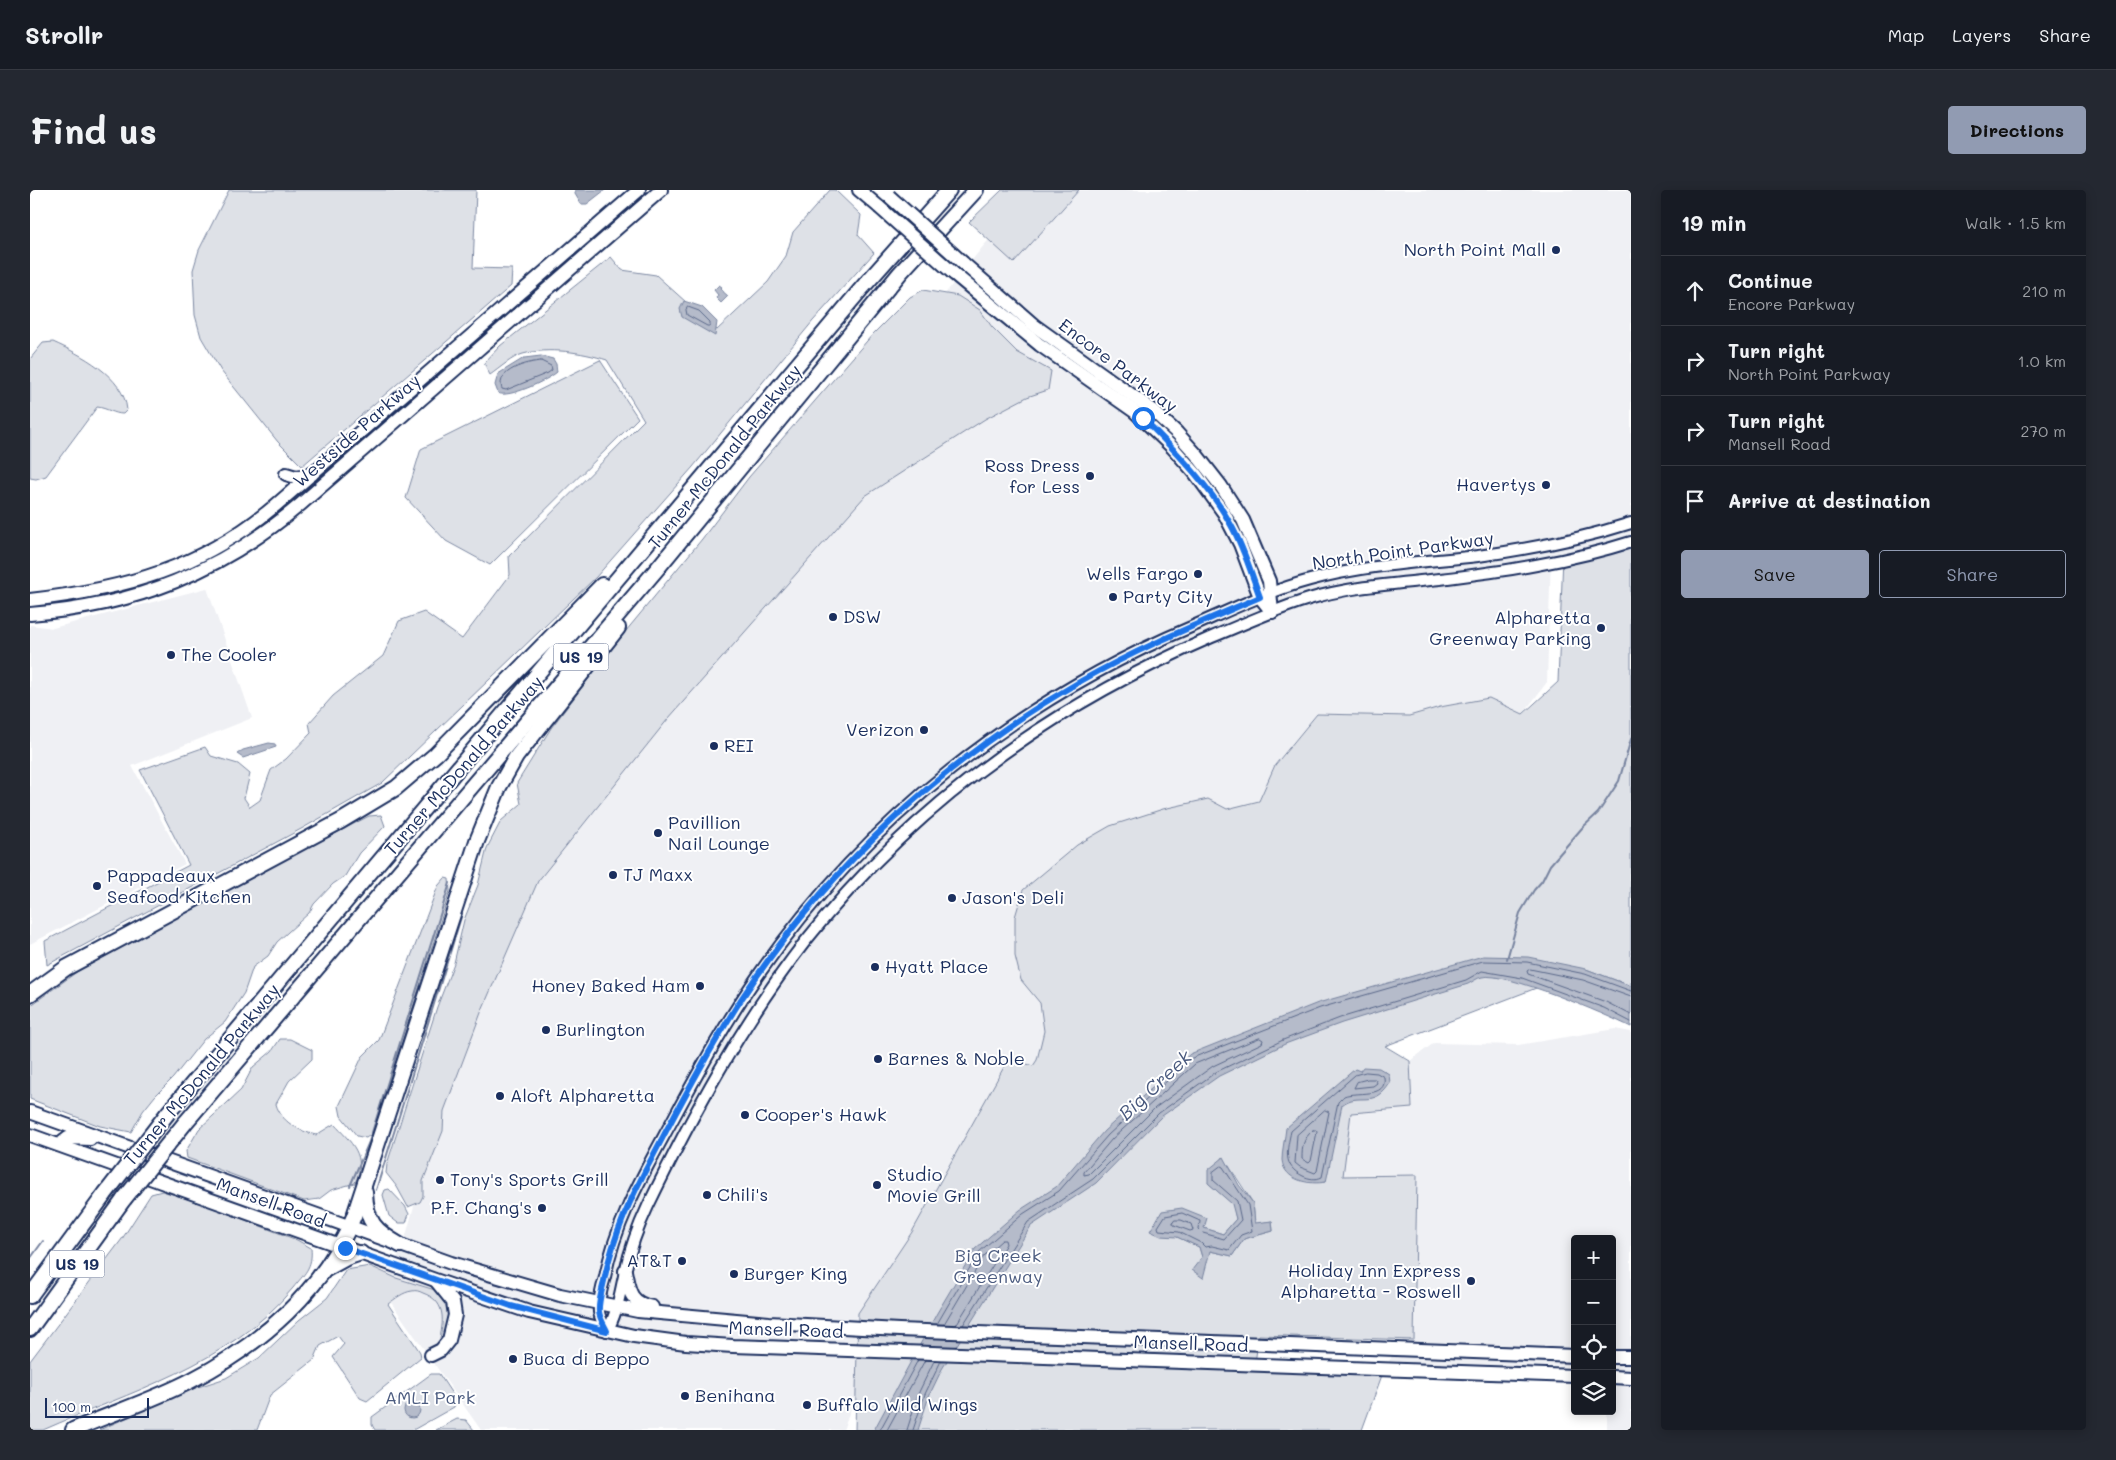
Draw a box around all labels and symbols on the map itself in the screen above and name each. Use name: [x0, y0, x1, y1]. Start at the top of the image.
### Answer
place label: North Point Mall: [1404, 237, 1546, 261]
marker: North Point Mall: [1550, 244, 1562, 256]
street label: Encore Parkway: [1054, 313, 1183, 418]
street label: Turner McDonald Parkway: [642, 359, 806, 554]
street label: Westside Parkway: [287, 368, 425, 492]
route start: [1132, 407, 1155, 430]
place label: Ross Dress for Less: [984, 453, 1080, 498]
marker: Ross Dress for Less: [1084, 470, 1096, 482]
place label: Havertys: [1456, 472, 1536, 496]
marker: Havertys: [1540, 479, 1552, 491]
street label: North Point Parkway: [1311, 525, 1495, 575]
place label: Wells Fargo: [1086, 561, 1188, 585]
marker: Wells Fargo: [1192, 568, 1204, 580]
place label: Party City: [1123, 584, 1213, 608]
marker: Party City: [1107, 591, 1119, 603]
place label: DSW: [843, 604, 881, 628]
place label: Alpharetta Greenway Parking: [1429, 605, 1591, 650]
marker: DSW: [827, 611, 839, 623]
marker: Alpharetta Greenway Parking: [1595, 622, 1607, 634]
place label: The Cooler: [181, 642, 277, 666]
road number: US 19: [554, 644, 608, 671]
marker: The Cooler: [165, 649, 177, 661]
street label: Turner McDonald Parkway: [378, 670, 548, 860]
place label: Verizon: [846, 717, 914, 741]
marker: Verizon: [918, 724, 930, 736]
place label: REI: [724, 733, 754, 757]
marker: REI: [708, 740, 720, 752]
place label: Pavillion Nail Lounge: [668, 810, 770, 855]
marker: Pavillion Nail Lounge: [652, 827, 664, 839]
place label: TJ Maxx: [623, 862, 693, 886]
place label: Pappadeaux Seafood Kitchen: [107, 863, 251, 908]
marker: TJ Maxx: [607, 869, 619, 881]
marker: Pappadeaux Seafood Kitchen: [91, 880, 103, 892]
place label: Jason's Deli: [962, 885, 1065, 909]
marker: Jason's Deli: [946, 892, 958, 904]
place label: Hyatt Place: [885, 954, 989, 978]
marker: Hyatt Place: [869, 961, 881, 973]
place label: Honey Baked Ham: [532, 973, 690, 997]
street label: Turner McDonald Parkway: [118, 978, 285, 1171]
marker: Honey Baked Ham: [694, 980, 706, 992]
place label: Burlington: [556, 1017, 645, 1041]
marker: Burlington: [540, 1024, 552, 1036]
water label: Big Creek: [1113, 1044, 1197, 1125]
place label: Barnes & Noble: [888, 1046, 1025, 1070]
marker: Barnes & Noble: [872, 1053, 884, 1065]
place label: Aloft Alpharetta: [510, 1083, 655, 1107]
marker: Aloft Alpharetta: [494, 1090, 506, 1102]
place label: Cooper's Hawk: [755, 1102, 887, 1126]
marker: Cooper's Hawk: [739, 1109, 751, 1121]
place label: Studio Movie Grill: [887, 1162, 981, 1207]
place label: Tony's Sports Grill: [450, 1167, 609, 1191]
street label: Mansell Road: [213, 1171, 330, 1233]
marker: Tony's Sports Grill: [434, 1174, 446, 1186]
marker: Studio Movie Grill: [871, 1179, 883, 1191]
place label: Chili's: [717, 1182, 768, 1206]
marker: Chili's: [701, 1189, 713, 1201]
place label: P.F. Chang's: [431, 1195, 532, 1219]
marker: P.F. Chang's: [536, 1202, 548, 1214]
route end: [334, 1237, 357, 1260]
park label: Big Creek Greenway: [953, 1243, 1043, 1288]
place label: AT&T: [626, 1248, 672, 1272]
road number: US 19: [50, 1250, 104, 1278]
marker: AT&T: [676, 1255, 688, 1267]
place label: Holiday Inn Express Alpharetta - Roswell: [1280, 1258, 1461, 1303]
place label: Burger King: [744, 1261, 847, 1285]
marker: Burger King: [728, 1268, 740, 1280]
marker: Holiday Inn Express Alpharetta - Roswell: [1465, 1275, 1477, 1287]
street label: Mansell Road: [728, 1315, 844, 1343]
street label: Mansell Road: [1133, 1329, 1249, 1357]
place label: Buca di Beppo: [523, 1346, 650, 1370]
marker: Buca di Beppo: [507, 1353, 519, 1365]
place label: Benihana: [695, 1383, 775, 1407]
park label: AMLI Park: [385, 1385, 475, 1409]
marker: Benihana: [679, 1390, 691, 1402]
place label: Buffalo Wild Wings: [817, 1392, 978, 1416]
scale bar: [45, 1395, 149, 1418]
marker: Buffalo Wild Wings: [801, 1399, 813, 1411]

